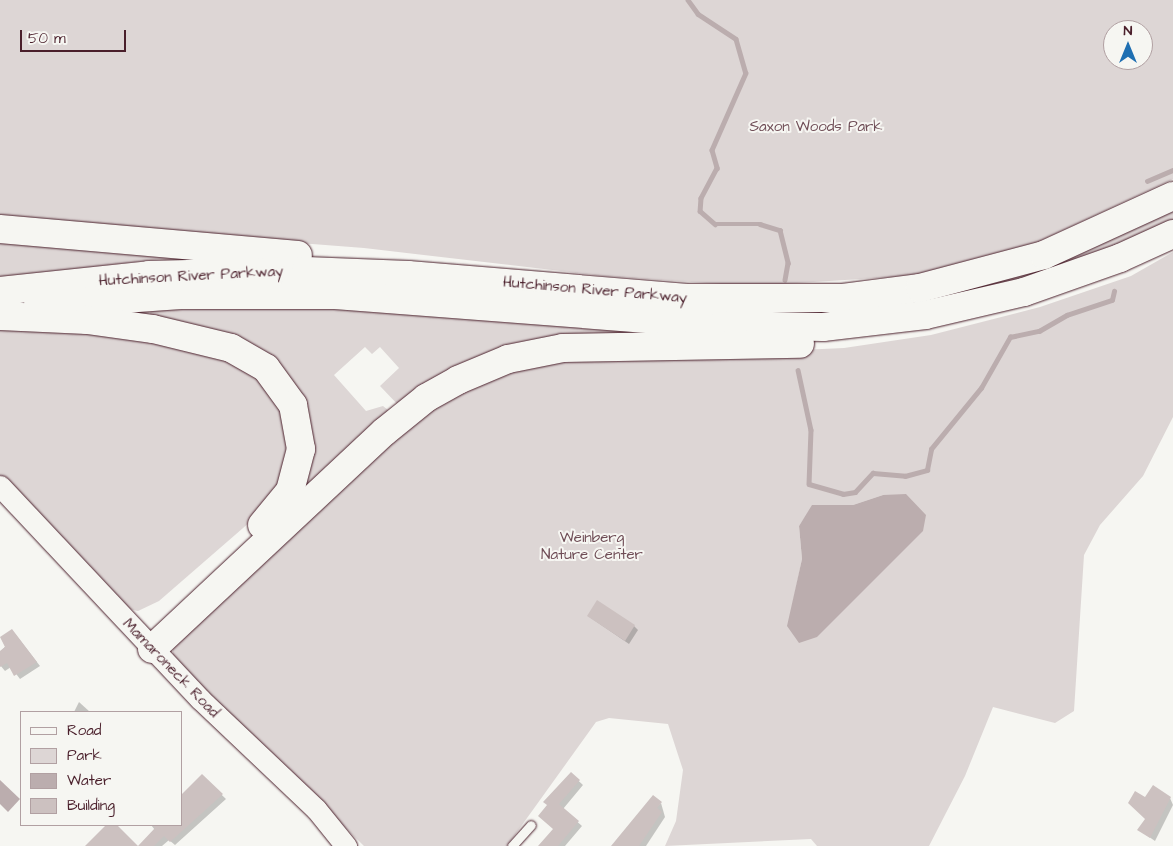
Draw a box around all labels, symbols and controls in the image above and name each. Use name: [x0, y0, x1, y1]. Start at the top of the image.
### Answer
scale bar: [22, 20, 129, 52]
north arrow: [1103, 20, 1153, 70]
text: N: [1124, 21, 1132, 41]
text: 50 m: [28, 28, 66, 49]
park label: Saxon Woods Park: [749, 118, 883, 136]
street label: Hutchinson River Parkway: [98, 262, 284, 290]
street label: Hutchinson River Parkway: [502, 273, 688, 307]
park label: Weinberg Nature Center: [541, 528, 643, 563]
street label: Mamaroneck Road: [119, 615, 223, 721]
legend: [20, 711, 182, 826]
text: Road: [67, 720, 101, 741]
text: Park: [67, 745, 102, 766]
text: Water: [67, 770, 111, 791]
text: Building: [67, 795, 115, 816]

